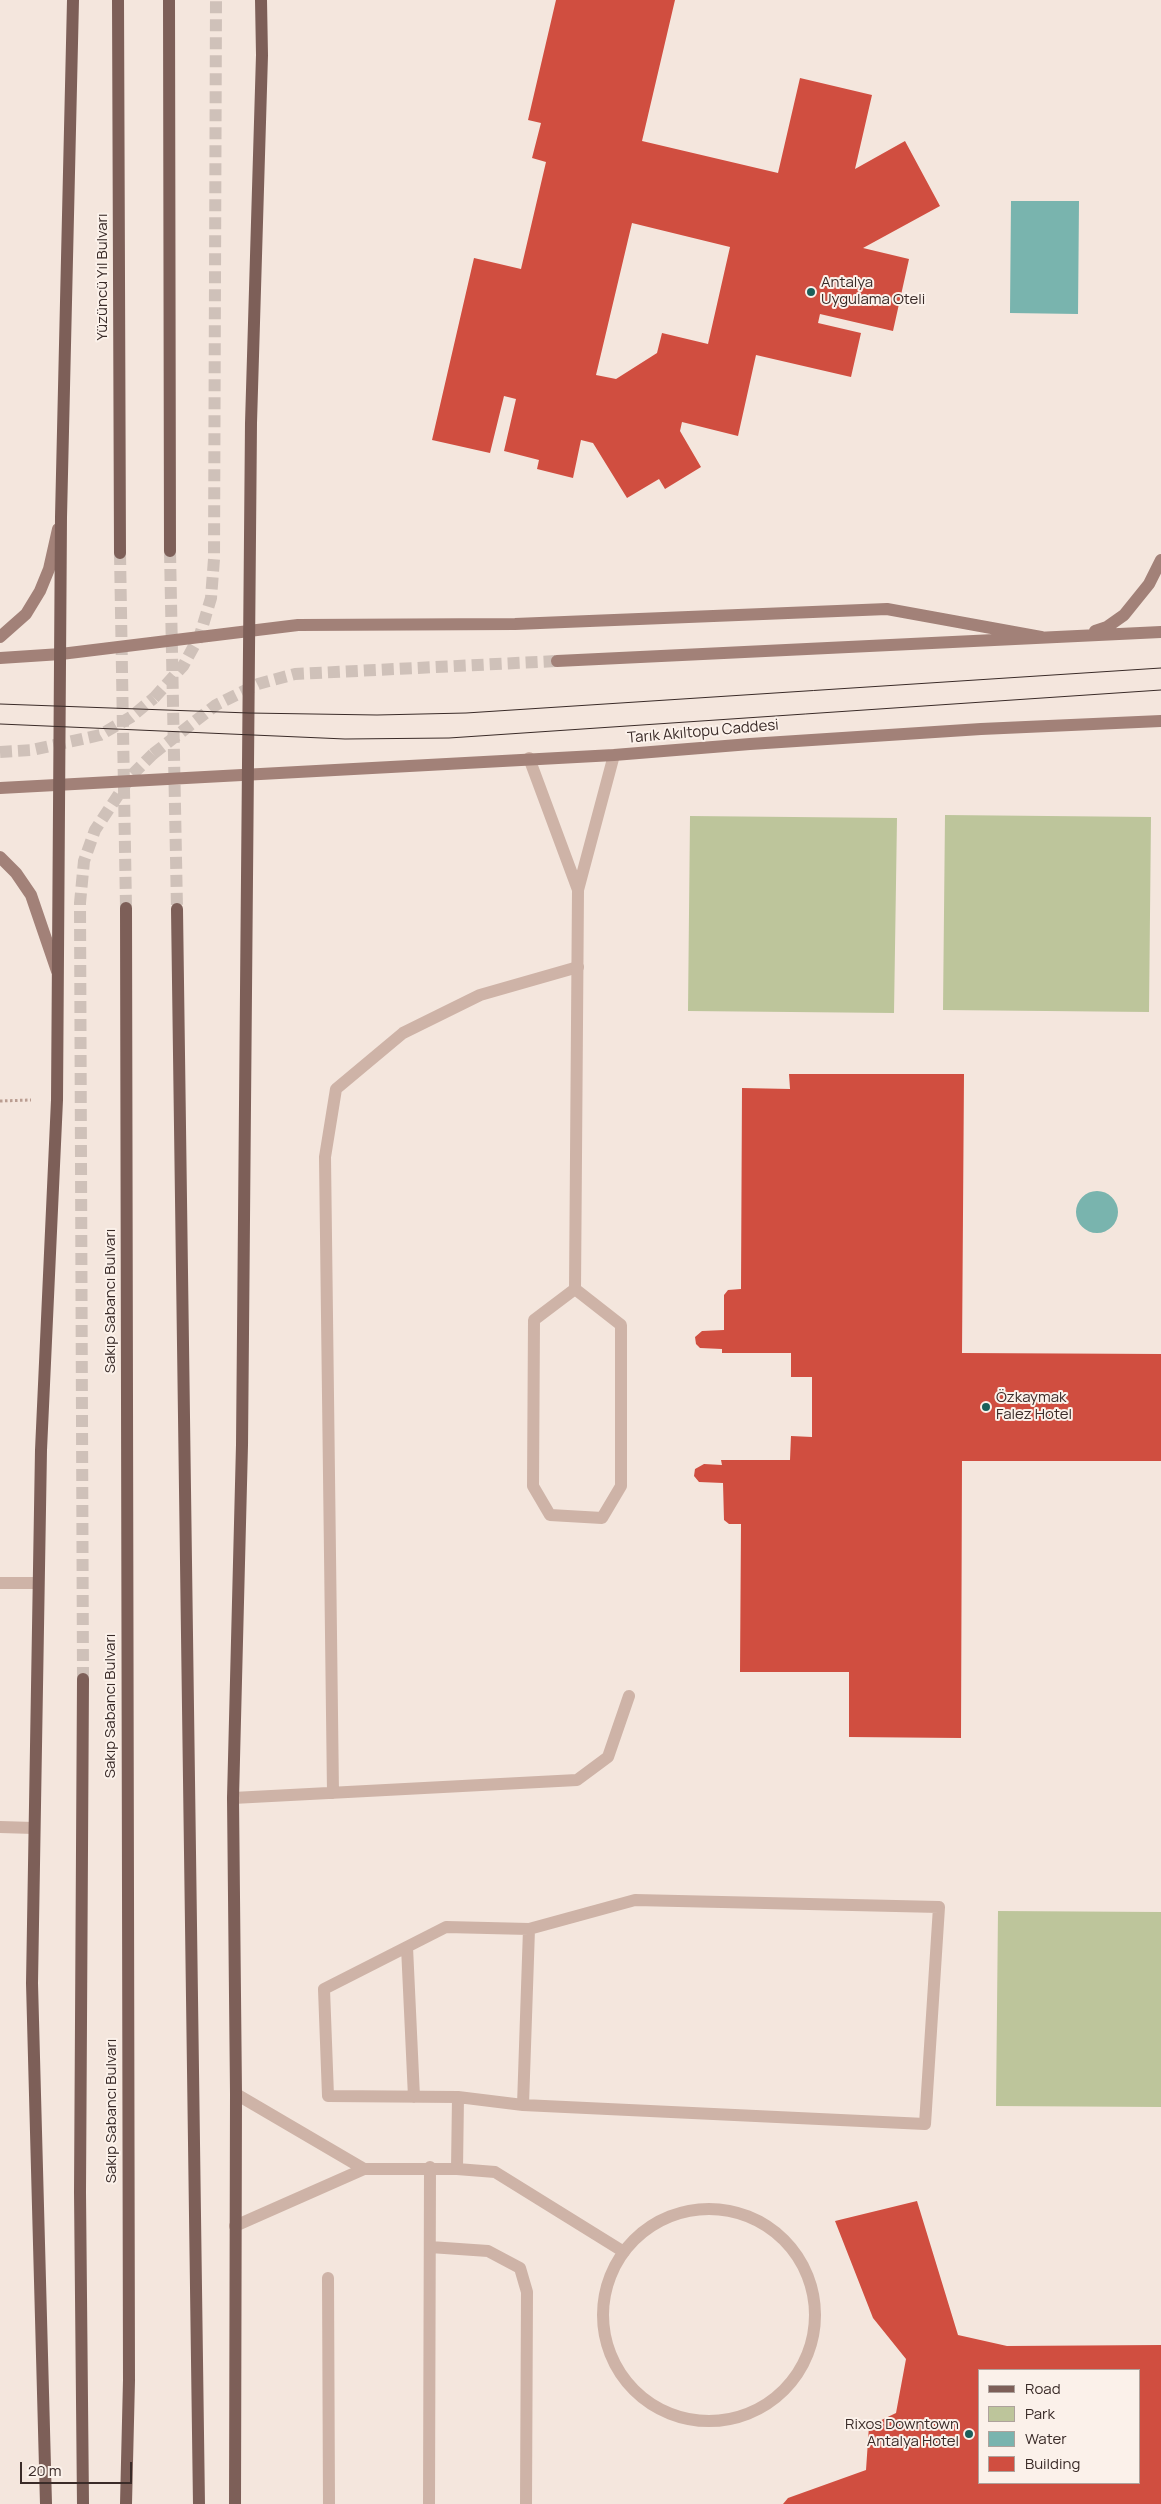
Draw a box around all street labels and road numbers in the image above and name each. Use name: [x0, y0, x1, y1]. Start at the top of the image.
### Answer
street label: Yüzüncü Yıl Bulvarı: [94, 214, 112, 340]
street label: Tarık Akıltopu Caddesi: [627, 716, 779, 748]
street label: Sakıp Sabancı Bulvarı: [102, 1229, 120, 1373]
street label: Sakıp Sabancı Bulvarı: [102, 1634, 120, 1778]
street label: Sakıp Sabancı Bulvarı: [103, 2039, 121, 2183]

